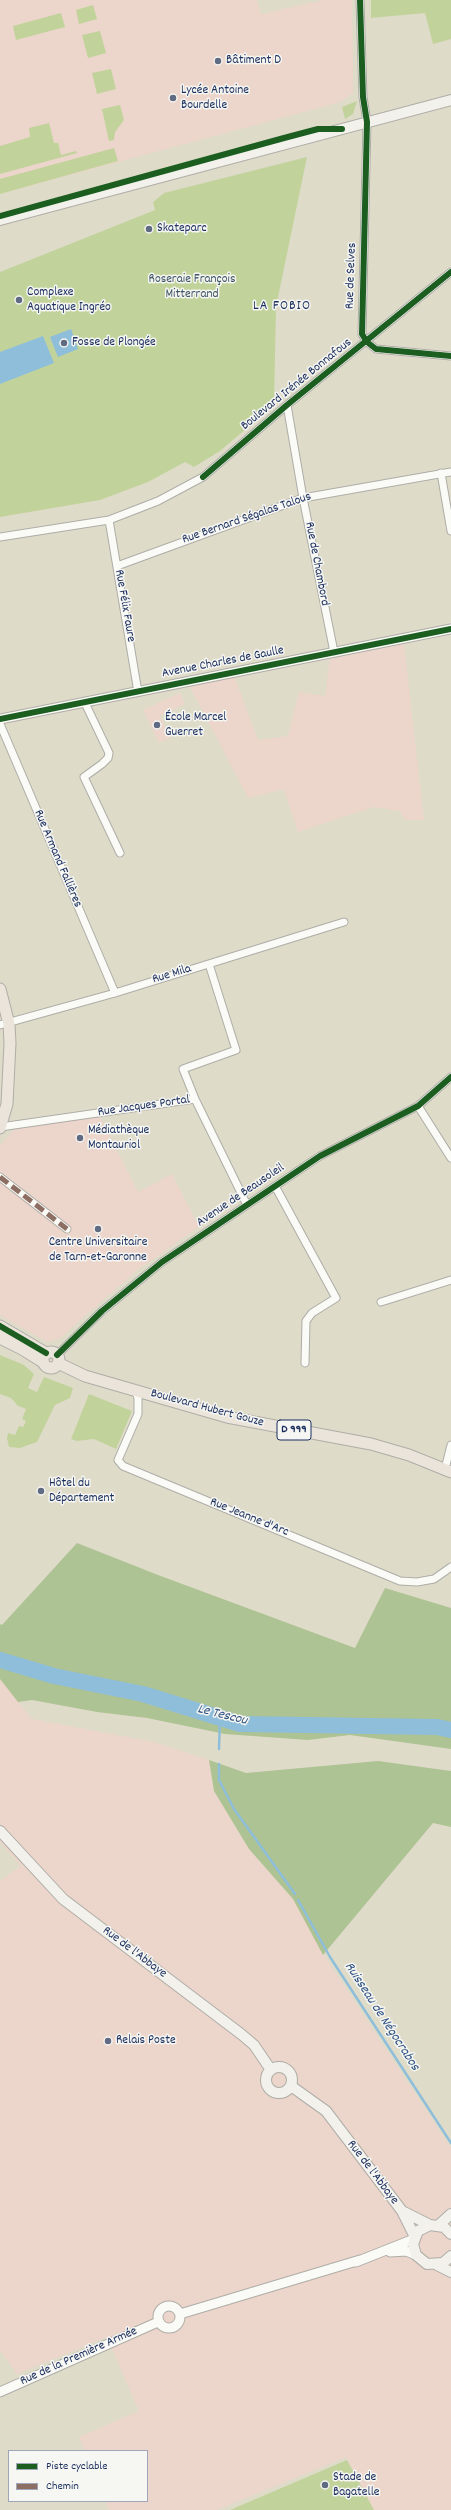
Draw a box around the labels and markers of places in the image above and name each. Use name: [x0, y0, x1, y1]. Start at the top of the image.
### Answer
place label: Bâtiment D: [226, 53, 281, 69]
marker: Bâtiment D: [213, 56, 223, 66]
place label: Lycée Antoine Bourdelle: [181, 83, 249, 114]
marker: Lycée Antoine Bourdelle: [168, 93, 178, 103]
place label: Skateparc: [157, 221, 207, 237]
marker: Skateparc: [144, 224, 154, 234]
place label: Complexe Aquatique Ingréo: [27, 285, 111, 316]
marker: Complexe Aquatique Ingréo: [14, 295, 24, 305]
place label: Fosse de Plongée: [72, 335, 156, 351]
marker: Fosse de Plongée: [59, 338, 69, 348]
place label: École Marcel Guerret: [165, 710, 226, 741]
marker: École Marcel Guerret: [152, 720, 162, 730]
place label: Médiathèque Montauriol: [88, 1123, 149, 1154]
marker: Médiathèque Montauriol: [75, 1133, 85, 1143]
marker: Centre Universitaire de Tarn-et-Garonne: [93, 1224, 103, 1234]
place label: Centre Universitaire de Tarn-et-Garonne: [49, 1235, 147, 1266]
place label: Hôtel du Département: [49, 1476, 114, 1507]
marker: Hôtel du Département: [36, 1486, 46, 1496]
place label: Relais Poste: [116, 2033, 176, 2049]
marker: Relais Poste: [103, 2036, 113, 2046]
place label: Stade de Bagatelle: [333, 2470, 379, 2501]
marker: Stade de Bagatelle: [320, 2480, 330, 2490]

